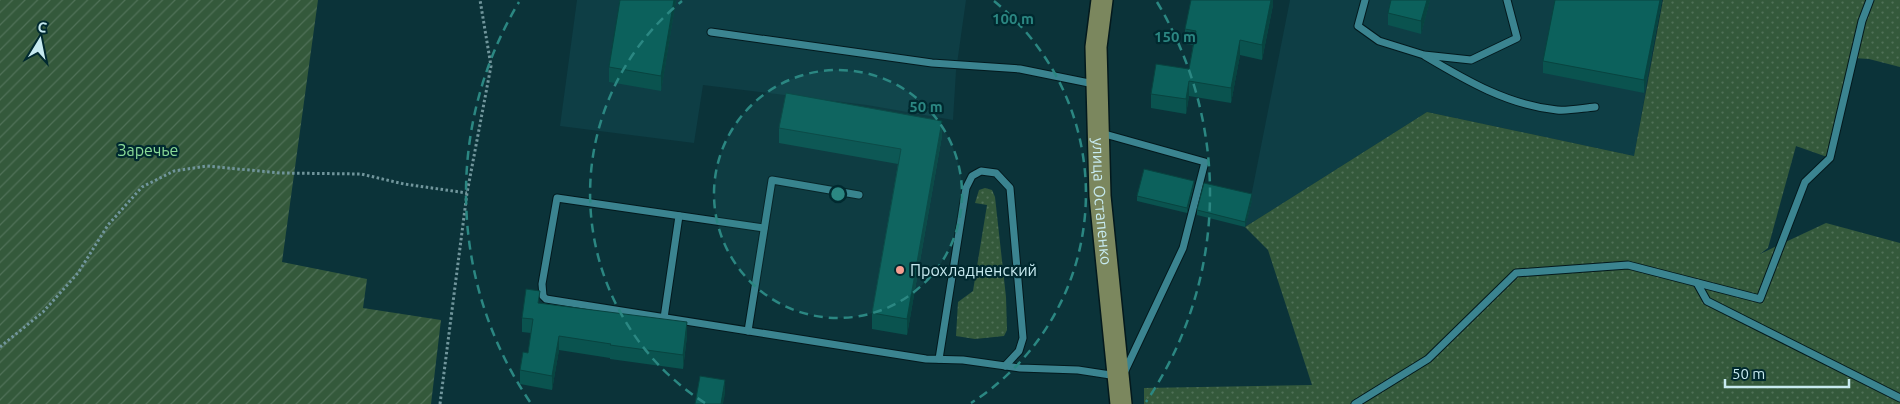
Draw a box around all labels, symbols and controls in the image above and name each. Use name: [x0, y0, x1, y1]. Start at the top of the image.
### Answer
text: 100 m: [992, 10, 1034, 27]
north arrow: [15, 15, 65, 65]
text: С: [36, 19, 48, 36]
text: 150 m: [1154, 28, 1196, 45]
text: 50 m: [909, 98, 943, 115]
street label: улица Остапенко: [1089, 138, 1116, 266]
park label: Заречье: [118, 141, 178, 159]
centre of rings: [829, 185, 847, 203]
place label: Прохладненский: [910, 261, 1037, 279]
marker: Прохладненский: [894, 264, 906, 276]
scale bar: [1725, 356, 1849, 388]
text: 50 m: [1732, 365, 1765, 382]

